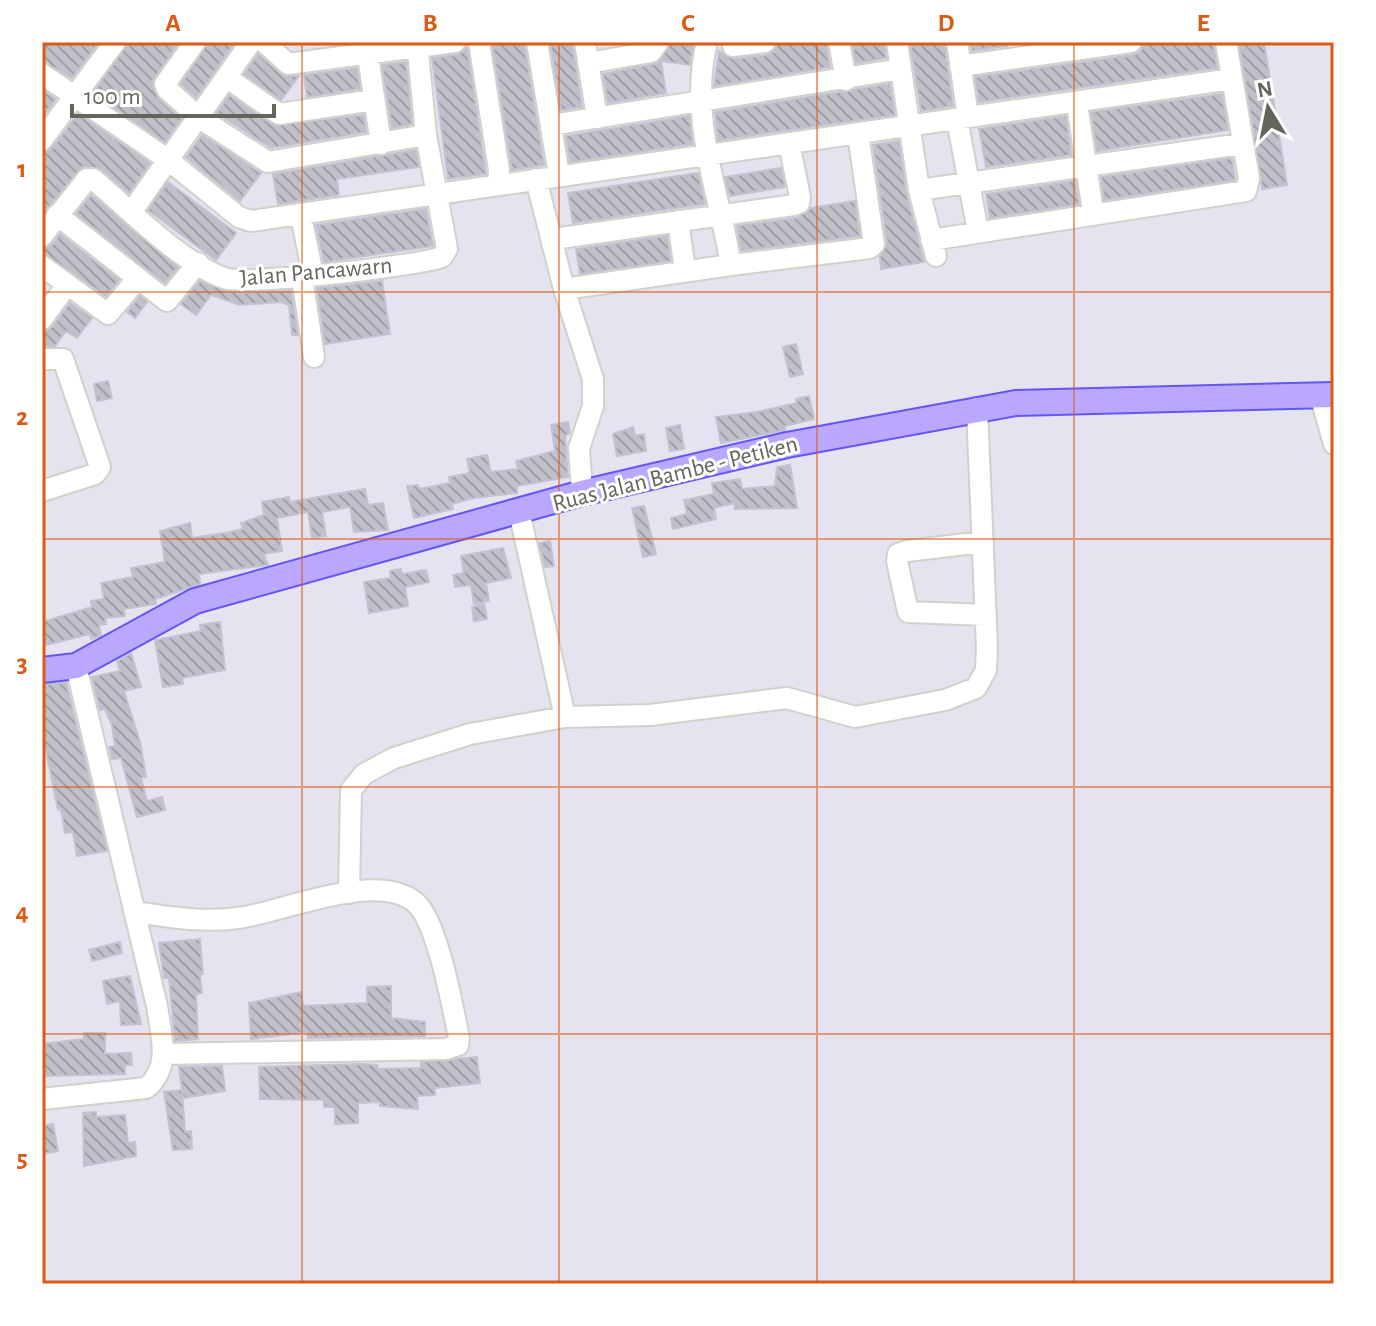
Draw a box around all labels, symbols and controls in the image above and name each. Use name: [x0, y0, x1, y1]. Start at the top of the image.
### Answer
text: A: [165, 10, 181, 36]
text: B: [422, 10, 438, 36]
text: C: [681, 10, 695, 36]
text: D: [937, 10, 955, 36]
text: E: [1196, 10, 1210, 36]
scale bar: [72, 68, 274, 118]
north arrow: [1228, 68, 1308, 148]
text: N: [1255, 77, 1274, 101]
text: 100 m: [84, 85, 141, 109]
text: 1: [17, 156, 27, 182]
street label: Jalan Pancawarn: [239, 253, 393, 291]
text: 2: [16, 404, 28, 430]
street label: Ruas Jalan Bambe - Petiken: [550, 432, 800, 516]
text: 3: [16, 651, 28, 677]
text: 4: [15, 899, 29, 925]
text: 5: [16, 1146, 28, 1172]

